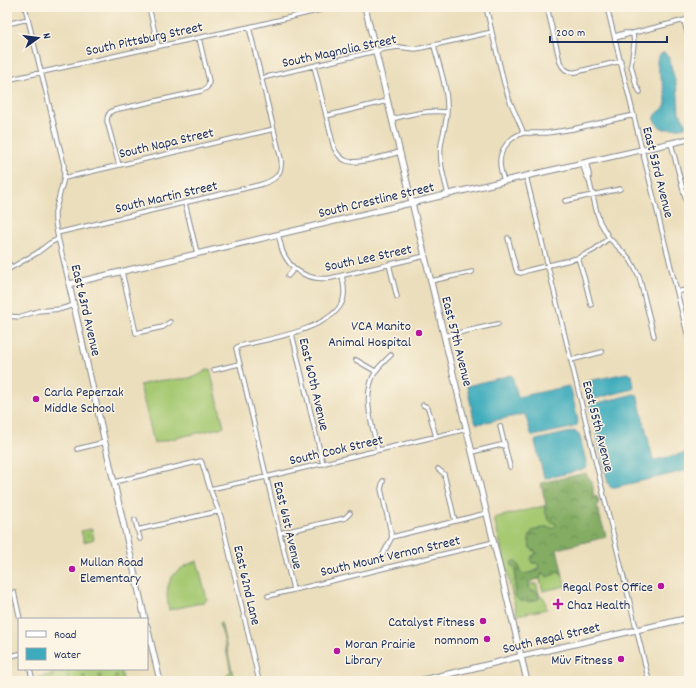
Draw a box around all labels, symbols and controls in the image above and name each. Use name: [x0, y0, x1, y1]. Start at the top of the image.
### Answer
north arrow: [18, 18, 58, 58]
street label: South Pittsburg Street: [84, 18, 205, 62]
scale bar: [550, 18, 667, 44]
text: 200 m: [556, 25, 585, 42]
street label: South Magnolia Street: [280, 30, 398, 74]
text: N: [37, 31, 54, 41]
street label: South Napa Street: [117, 123, 216, 165]
street label: East 53rd Avenue: [636, 125, 678, 220]
street label: South Martin Street: [113, 176, 220, 219]
street label: South Crestline Street: [317, 178, 436, 224]
street label: South Lee Street: [323, 240, 414, 278]
street label: East 63rd Avenue: [65, 263, 105, 358]
street label: East 57th Avenue: [435, 294, 477, 389]
place label: VCA Manito Animal Hospital: [328, 317, 412, 353]
marker: VCA Manito Animal Hospital: [414, 328, 424, 338]
street label: East 60th Avenue: [293, 336, 333, 433]
street label: East 55th Avenue: [576, 379, 618, 474]
place label: Carla Peperzak Middle School: [44, 383, 124, 419]
marker: Carla Peperzak Middle School: [31, 394, 41, 404]
street label: South Cook Street: [288, 430, 385, 471]
street label: East 61st Avenue: [267, 480, 307, 571]
street label: South Mount Vernon Street: [319, 531, 462, 583]
street label: East 62nd Lane: [227, 544, 265, 627]
place label: Mullan Road Elementary: [80, 553, 143, 589]
marker: Mullan Road Elementary: [67, 564, 77, 574]
place label: Regal Post Office: [562, 578, 653, 598]
marker: Regal Post Office: [656, 581, 666, 591]
place label: Chaz Health: [567, 596, 630, 616]
marker: Chaz Health: [552, 598, 564, 610]
place label: Catalyst Fitness: [388, 613, 475, 633]
marker: Catalyst Fitness: [478, 616, 488, 626]
legend: [18, 618, 148, 670]
street label: South Regal Street: [501, 618, 602, 660]
text: Road: [54, 627, 76, 644]
place label: nomnom: [434, 631, 479, 651]
marker: nomnom: [482, 634, 492, 644]
place label: Moran Prairie Library: [345, 635, 415, 671]
marker: Moran Prairie Library: [332, 646, 342, 656]
text: Water: [54, 647, 81, 664]
place label: Müv Fitness: [551, 651, 613, 671]
marker: Müv Fitness: [616, 654, 626, 664]

